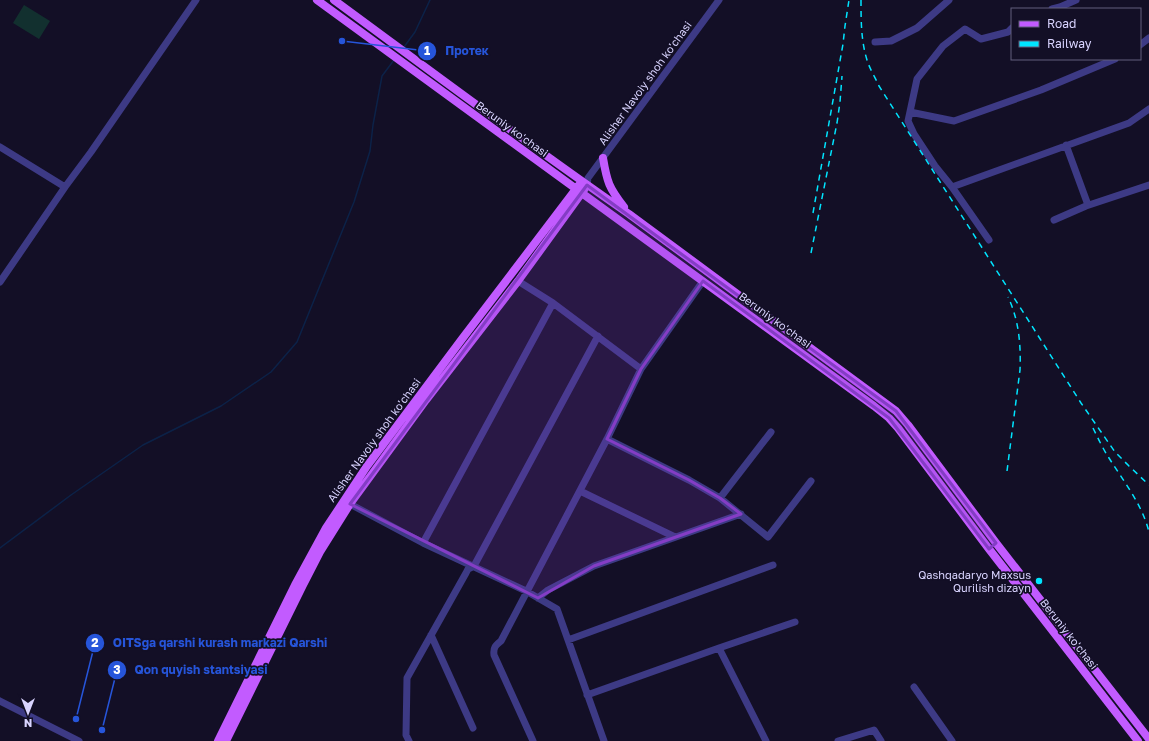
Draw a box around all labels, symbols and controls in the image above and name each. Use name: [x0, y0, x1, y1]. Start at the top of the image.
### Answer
legend: [1011, 8, 1141, 60]
text: Road: [1047, 16, 1076, 31]
street label: Alisher Navoiy shoh ko'chasi: [595, 18, 694, 147]
text: Railway: [1047, 36, 1092, 51]
callout: Протек: [417, 39, 497, 63]
text: 1: [424, 43, 430, 58]
text: Протек: [445, 43, 489, 58]
street label: Beruniy ko'chasi: [474, 98, 551, 159]
street label: Beruniy ko'chasi: [737, 289, 814, 350]
street label: Alisher Navoiy shoh ko'chasi: [324, 375, 423, 504]
place label: Qashqadaryo Maxsus Qurilish dizayn: [918, 568, 1031, 594]
marker: Qashqadaryo Maxsus Qurilish dizayn: [1034, 576, 1044, 586]
street label: Beruniy ko'chasi: [1038, 596, 1101, 672]
callout: OITSga qarshi kurash markazi Qarshi: [85, 631, 336, 655]
text: 2: [91, 635, 99, 650]
text: OITSga qarshi kurash markazi Qarshi: [113, 635, 327, 650]
callout: Qon quyish stantsiyasi: [107, 658, 276, 682]
text: 3: [113, 662, 121, 677]
text: Qon quyish stantsiyasi: [135, 662, 267, 677]
north arrow: [8, 693, 48, 733]
text: N: [24, 717, 32, 730]

